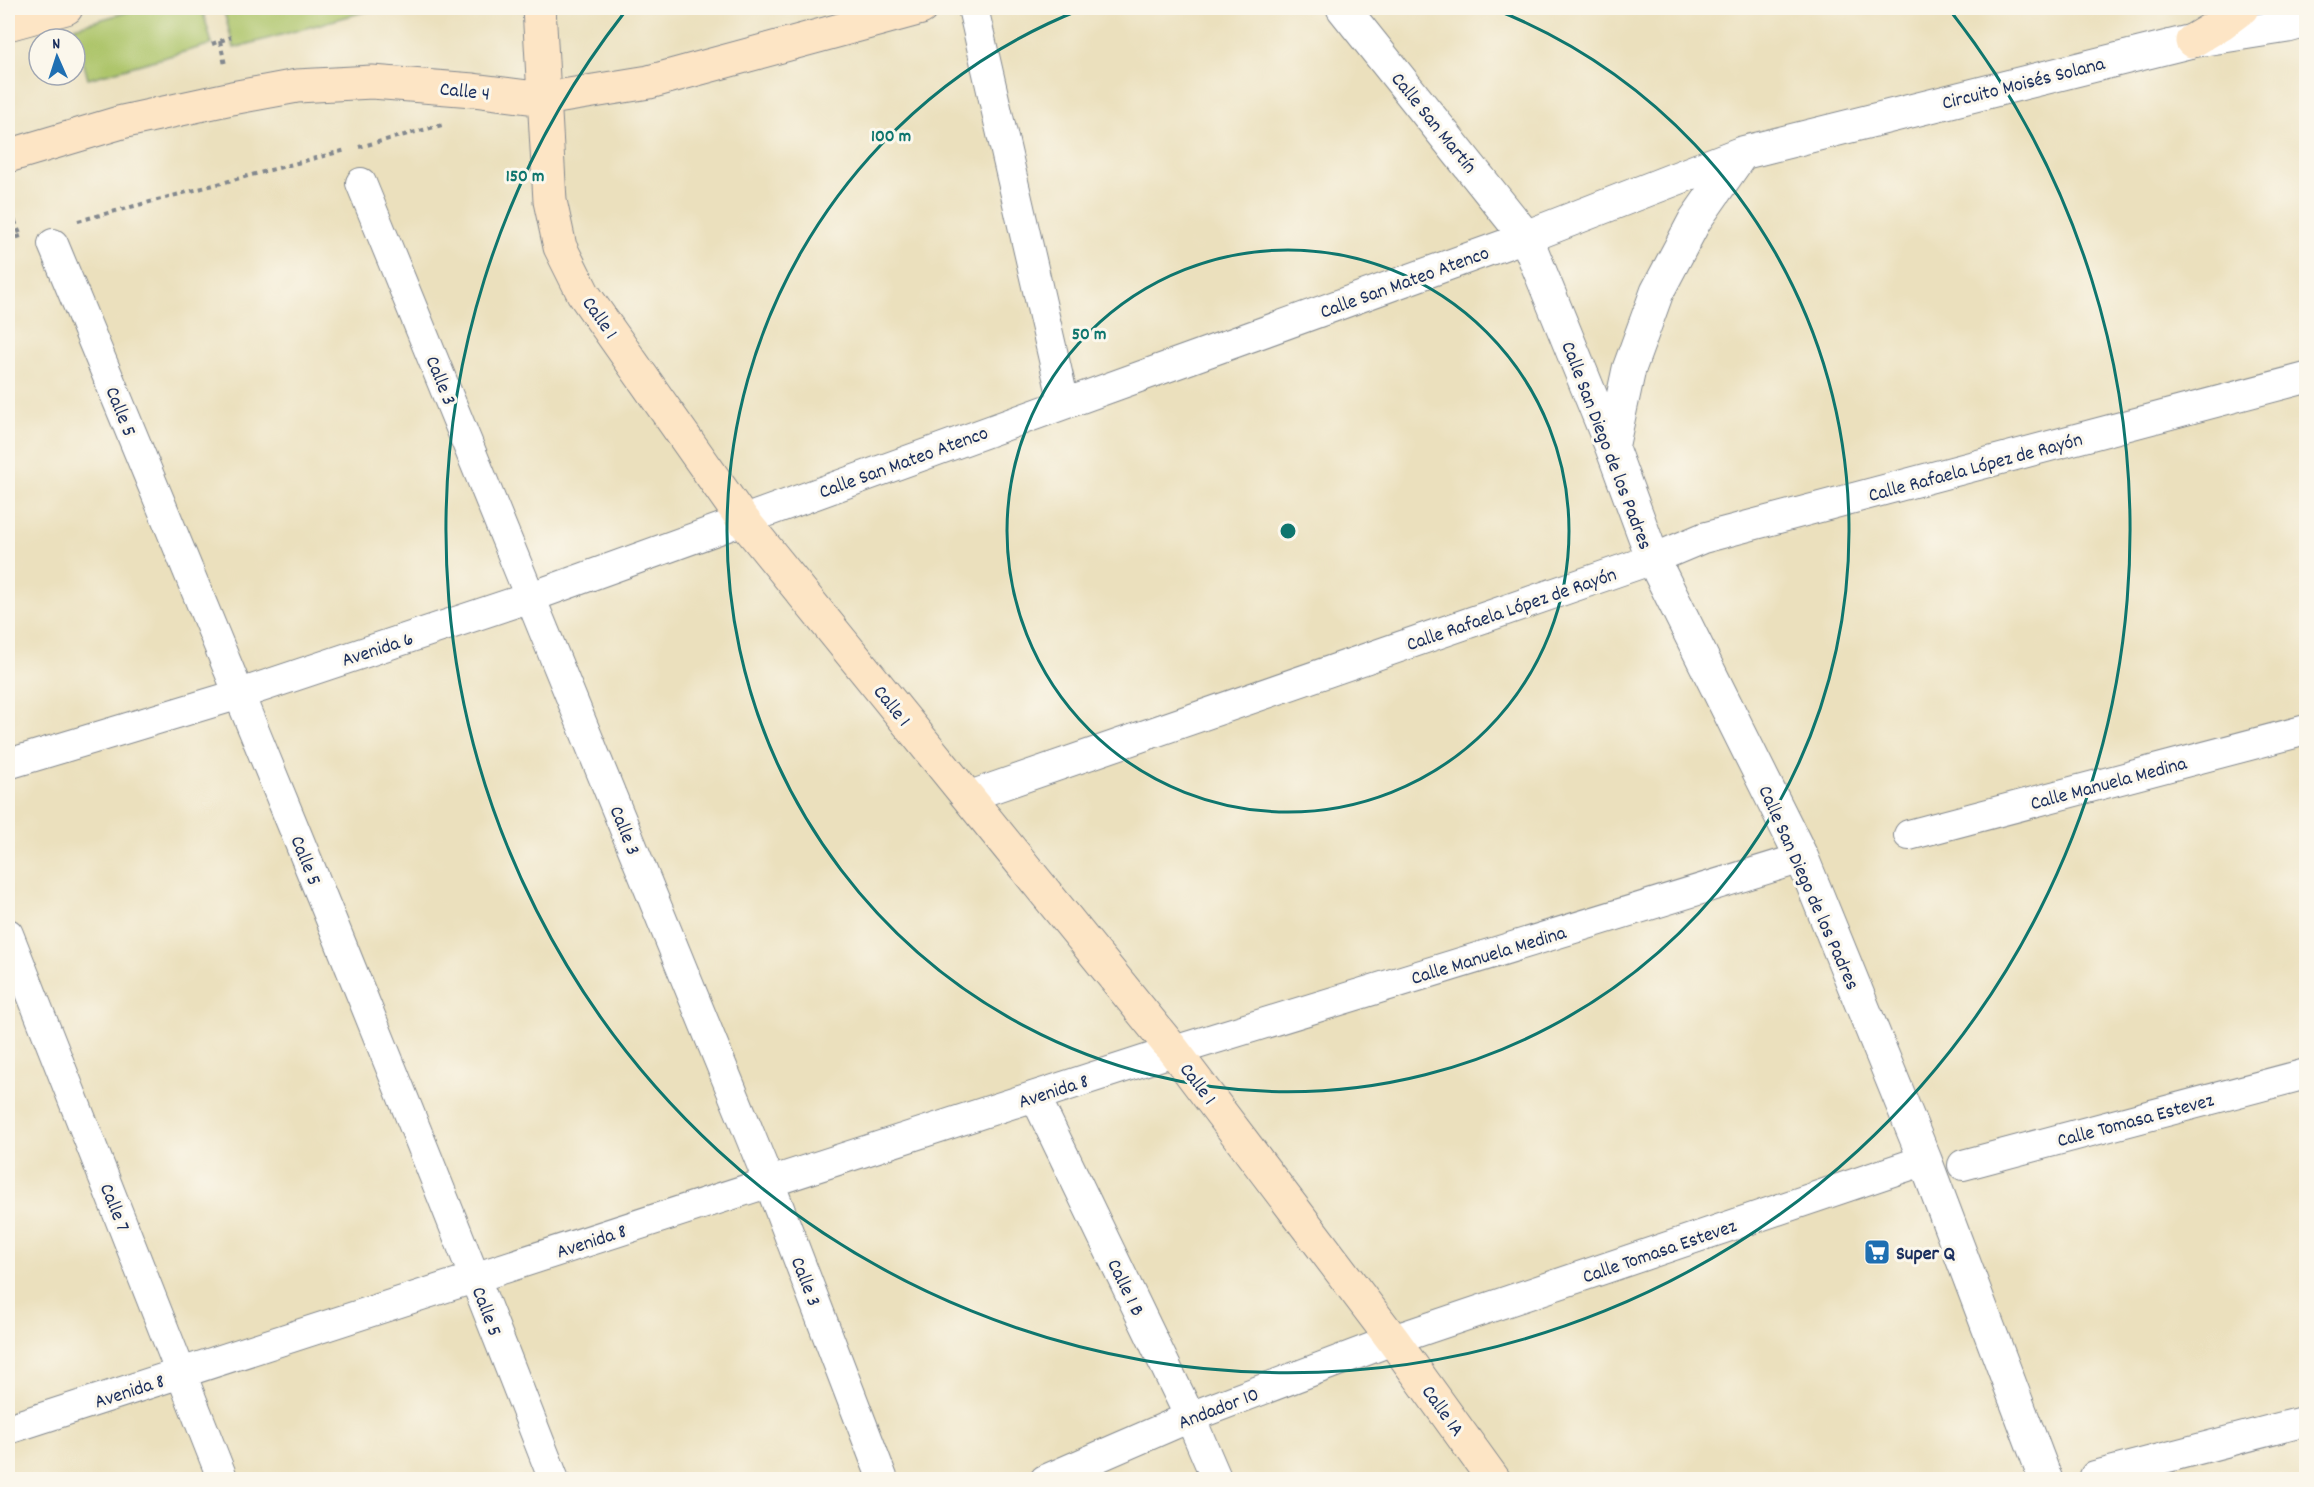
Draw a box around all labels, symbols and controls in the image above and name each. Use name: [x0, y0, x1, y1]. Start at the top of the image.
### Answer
north arrow: [27, 27, 87, 87]
text: N: [52, 33, 61, 56]
street label: Circuito Moisés Solana: [1939, 51, 2109, 119]
street label: Calle San Martín: [1383, 67, 1482, 180]
street label: Calle 4: [438, 76, 491, 110]
text: 100 m: [871, 125, 911, 150]
text: 150 m: [506, 165, 544, 190]
street label: Calle San Mateo Atenco: [1316, 240, 1494, 327]
street label: Calle 1: [574, 292, 623, 346]
text: 50 m: [1072, 323, 1106, 348]
street label: Calle San Diego de los Padres: [1553, 338, 1658, 554]
street label: Calle 3: [417, 352, 462, 410]
street label: Calle 5: [97, 383, 142, 441]
street label: Calle San Mateo Atenco: [815, 420, 993, 507]
street label: Calle Rafaela López de Rayón: [1866, 427, 2086, 511]
centre of rings: [1278, 521, 1298, 541]
street label: Calle Rafaela López de Rayón: [1403, 562, 1621, 660]
street label: Avenida 6: [338, 626, 417, 676]
street label: Calle 1: [865, 680, 916, 734]
street label: Calle Manuela Medina: [2027, 750, 2191, 819]
street label: Calle San Diego de los Padres: [1750, 782, 1865, 995]
street label: Calle 3: [601, 802, 646, 860]
street label: Calle 5: [282, 832, 327, 890]
street label: Calle Manuela Medina: [1408, 920, 1570, 994]
street label: Calle 1: [1171, 1058, 1222, 1112]
street label: Avenida 8: [1015, 1068, 1093, 1117]
street label: Calle Tomasa Estevez: [2054, 1087, 2218, 1156]
street label: Calle 7: [91, 1180, 136, 1236]
street label: Calle Tomasa Estevez: [1579, 1213, 1741, 1292]
street label: Avenida 8: [553, 1218, 631, 1267]
supermarket icon: Super Q: [1862, 1237, 1892, 1267]
place label: Super Q: [1896, 1241, 1955, 1269]
street label: Calle 3: [782, 1253, 826, 1311]
street label: Calle 1 B: [1098, 1255, 1150, 1322]
street label: Calle 5: [463, 1283, 507, 1341]
street label: Avenida 8: [91, 1368, 169, 1417]
street label: Calle 1A: [1413, 1380, 1470, 1443]
street label: Andador 10: [1175, 1382, 1264, 1438]

